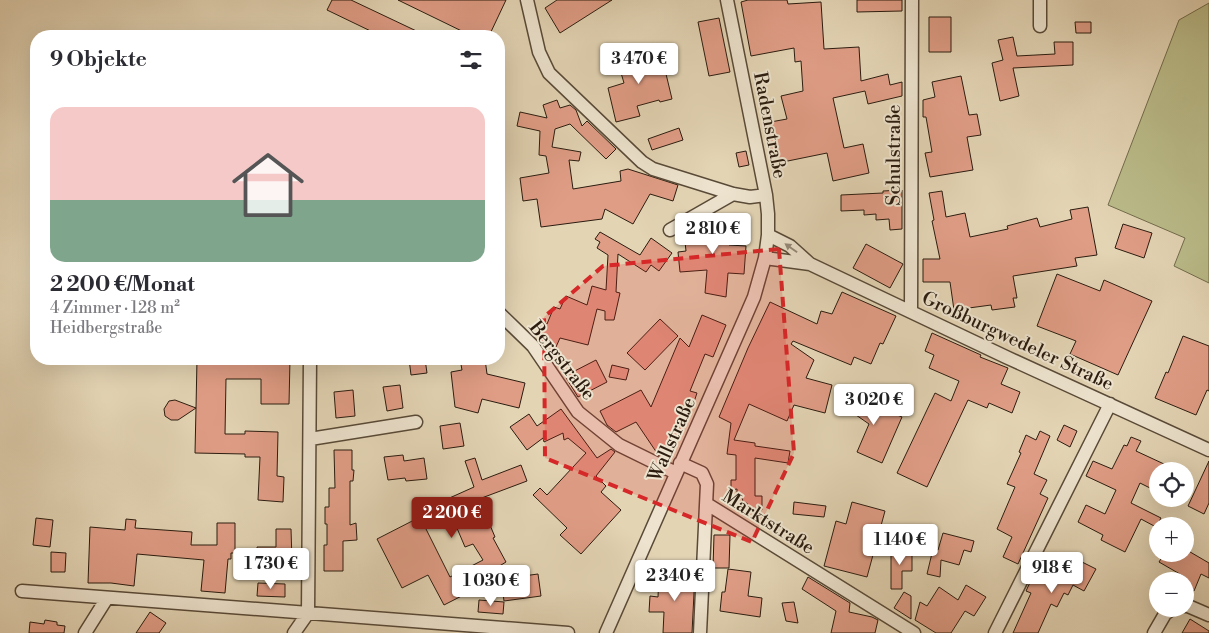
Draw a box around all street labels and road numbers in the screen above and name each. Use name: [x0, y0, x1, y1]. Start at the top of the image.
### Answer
street label: Radenstraße: [748, 70, 792, 181]
street label: Schulstraße: [882, 104, 906, 206]
street label: Großburgwedeler Straße: [918, 286, 1117, 396]
street label: Bergstraße: [523, 315, 601, 405]
street label: Wallstraße: [642, 393, 701, 486]
street label: Marktstraße: [718, 484, 819, 560]

